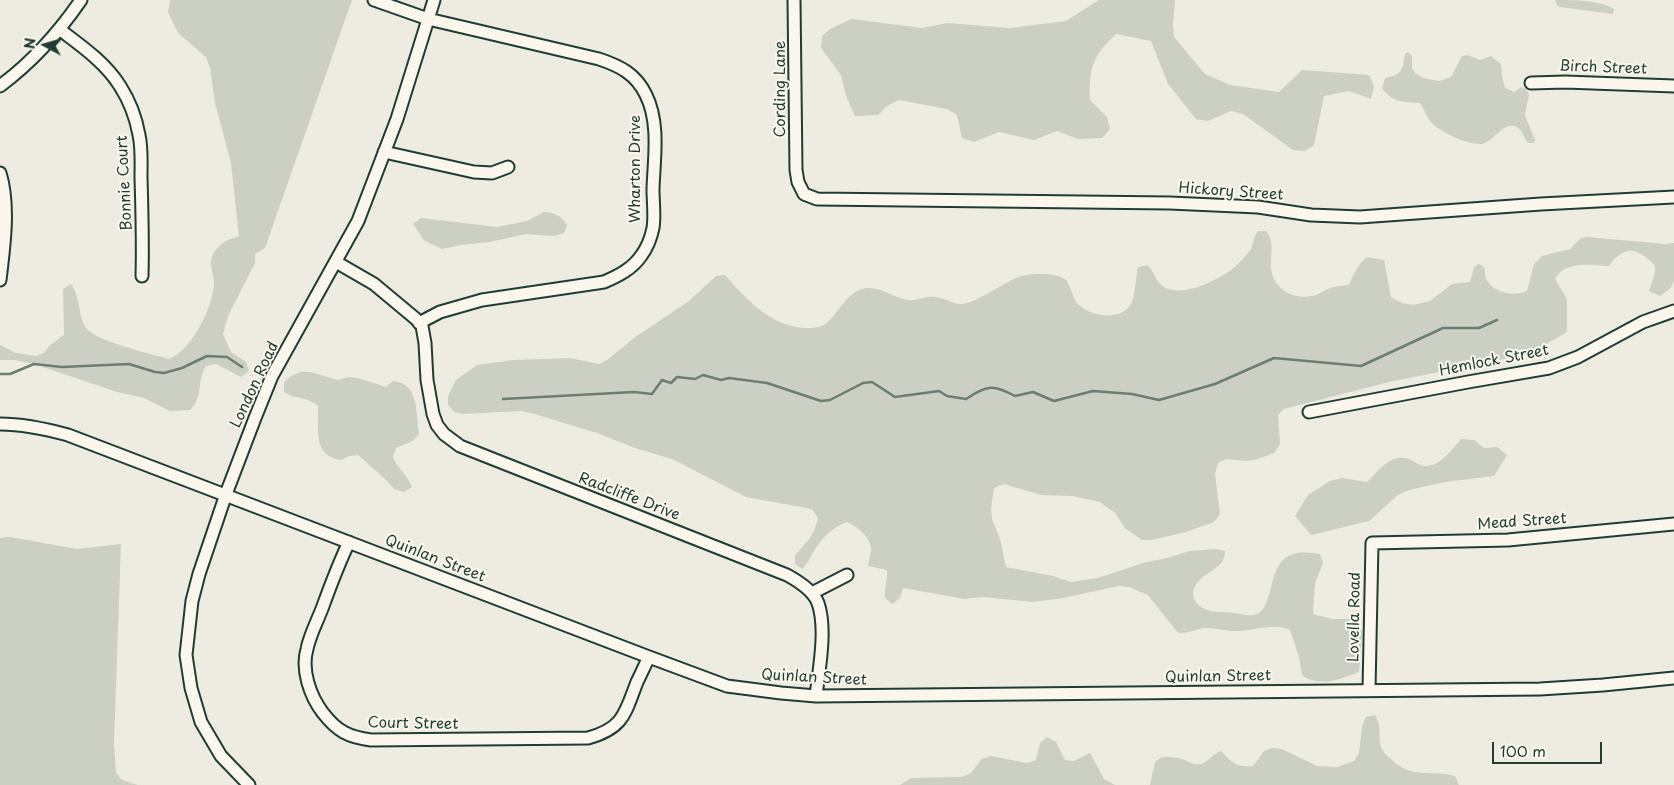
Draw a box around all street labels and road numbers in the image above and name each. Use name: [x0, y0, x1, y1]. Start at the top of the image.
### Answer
street label: Cording Lane: [772, 40, 790, 138]
street label: Birch Street: [1559, 57, 1647, 79]
street label: Wharton Drive: [627, 115, 645, 223]
street label: Bonnie Court: [114, 135, 136, 231]
street label: Hickory Street: [1178, 179, 1284, 205]
street label: London Road: [227, 339, 283, 431]
street label: Hemlock Street: [1438, 342, 1550, 380]
street label: Radcliffe Drive: [576, 469, 682, 525]
street label: Mead Street: [1477, 510, 1567, 534]
street label: Quinlan Street: [382, 532, 488, 586]
street label: Lovella Road: [1345, 572, 1365, 662]
street label: Quinlan Street: [761, 666, 867, 690]
street label: Quinlan Street: [1165, 667, 1271, 687]
street label: Court Street: [367, 714, 459, 734]

